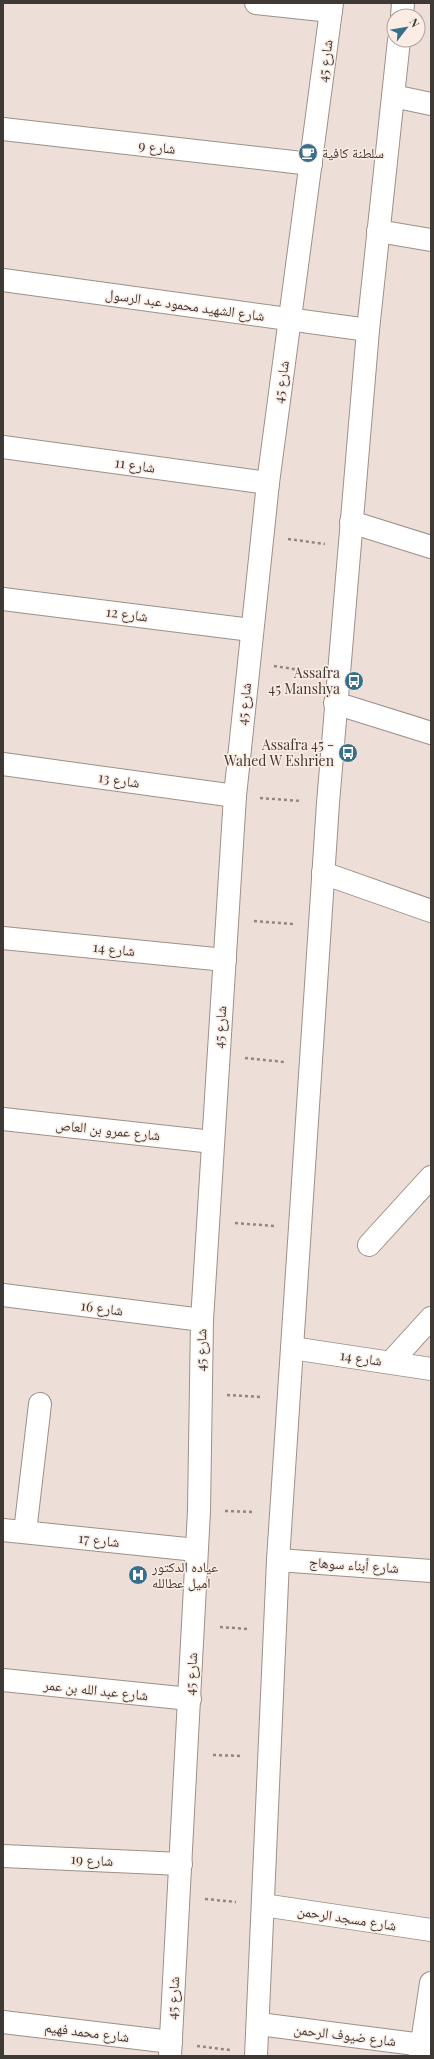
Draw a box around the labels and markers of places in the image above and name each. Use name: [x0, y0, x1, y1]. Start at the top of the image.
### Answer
cafe icon: سلطنة كافية: [297, 142, 319, 164]
place label: سلطنة كافية: [322, 143, 384, 162]
place label: Assafra 45 Manshya: [268, 663, 340, 698]
bus stop icon: Assafra 45 Manshya: [343, 670, 365, 692]
place label: Assafra 45 - Wahed W Eshrien: [223, 735, 335, 770]
bus stop icon: Assafra 45 - Wahed W Eshrien: [337, 742, 359, 764]
place label: عياده الدكتور اميل عطالله: [151, 1557, 218, 1592]
hospital icon: عياده الدكتور اميل عطالله: [127, 1564, 149, 1586]

